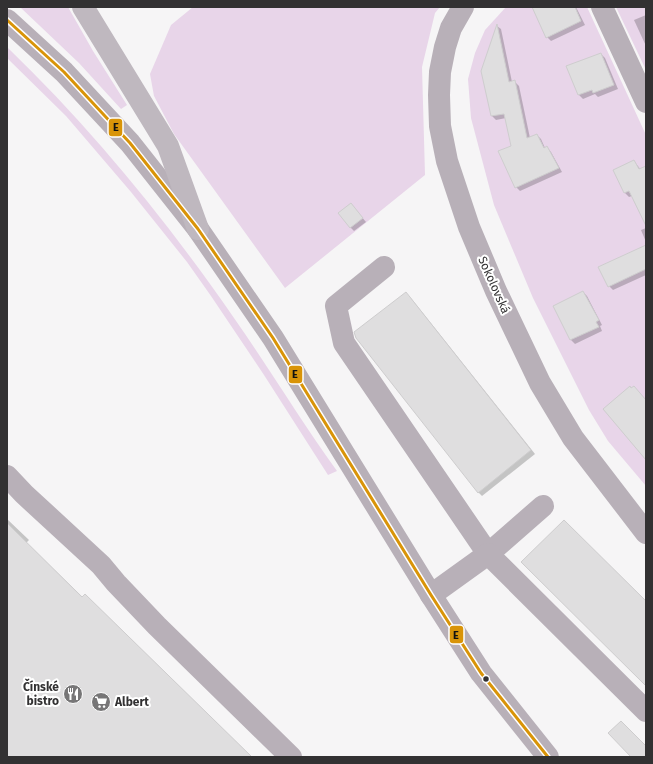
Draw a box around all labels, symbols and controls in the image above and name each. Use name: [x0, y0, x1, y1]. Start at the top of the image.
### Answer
line badge: E: [108, 118, 123, 137]
text: E: [113, 121, 119, 134]
street label: Sokolovská: [475, 254, 513, 316]
line badge: E: [288, 365, 303, 384]
text: E: [292, 368, 298, 381]
line badge: E: [449, 625, 464, 644]
text: E: [453, 629, 459, 642]
unlabelled marker: [481, 674, 491, 684]
place label: Čínské bistro: [23, 678, 59, 708]
restaurant icon: Čínské bistro: [62, 683, 84, 705]
supermarket icon: Albert: [90, 691, 112, 713]
place label: Albert: [114, 695, 149, 709]

